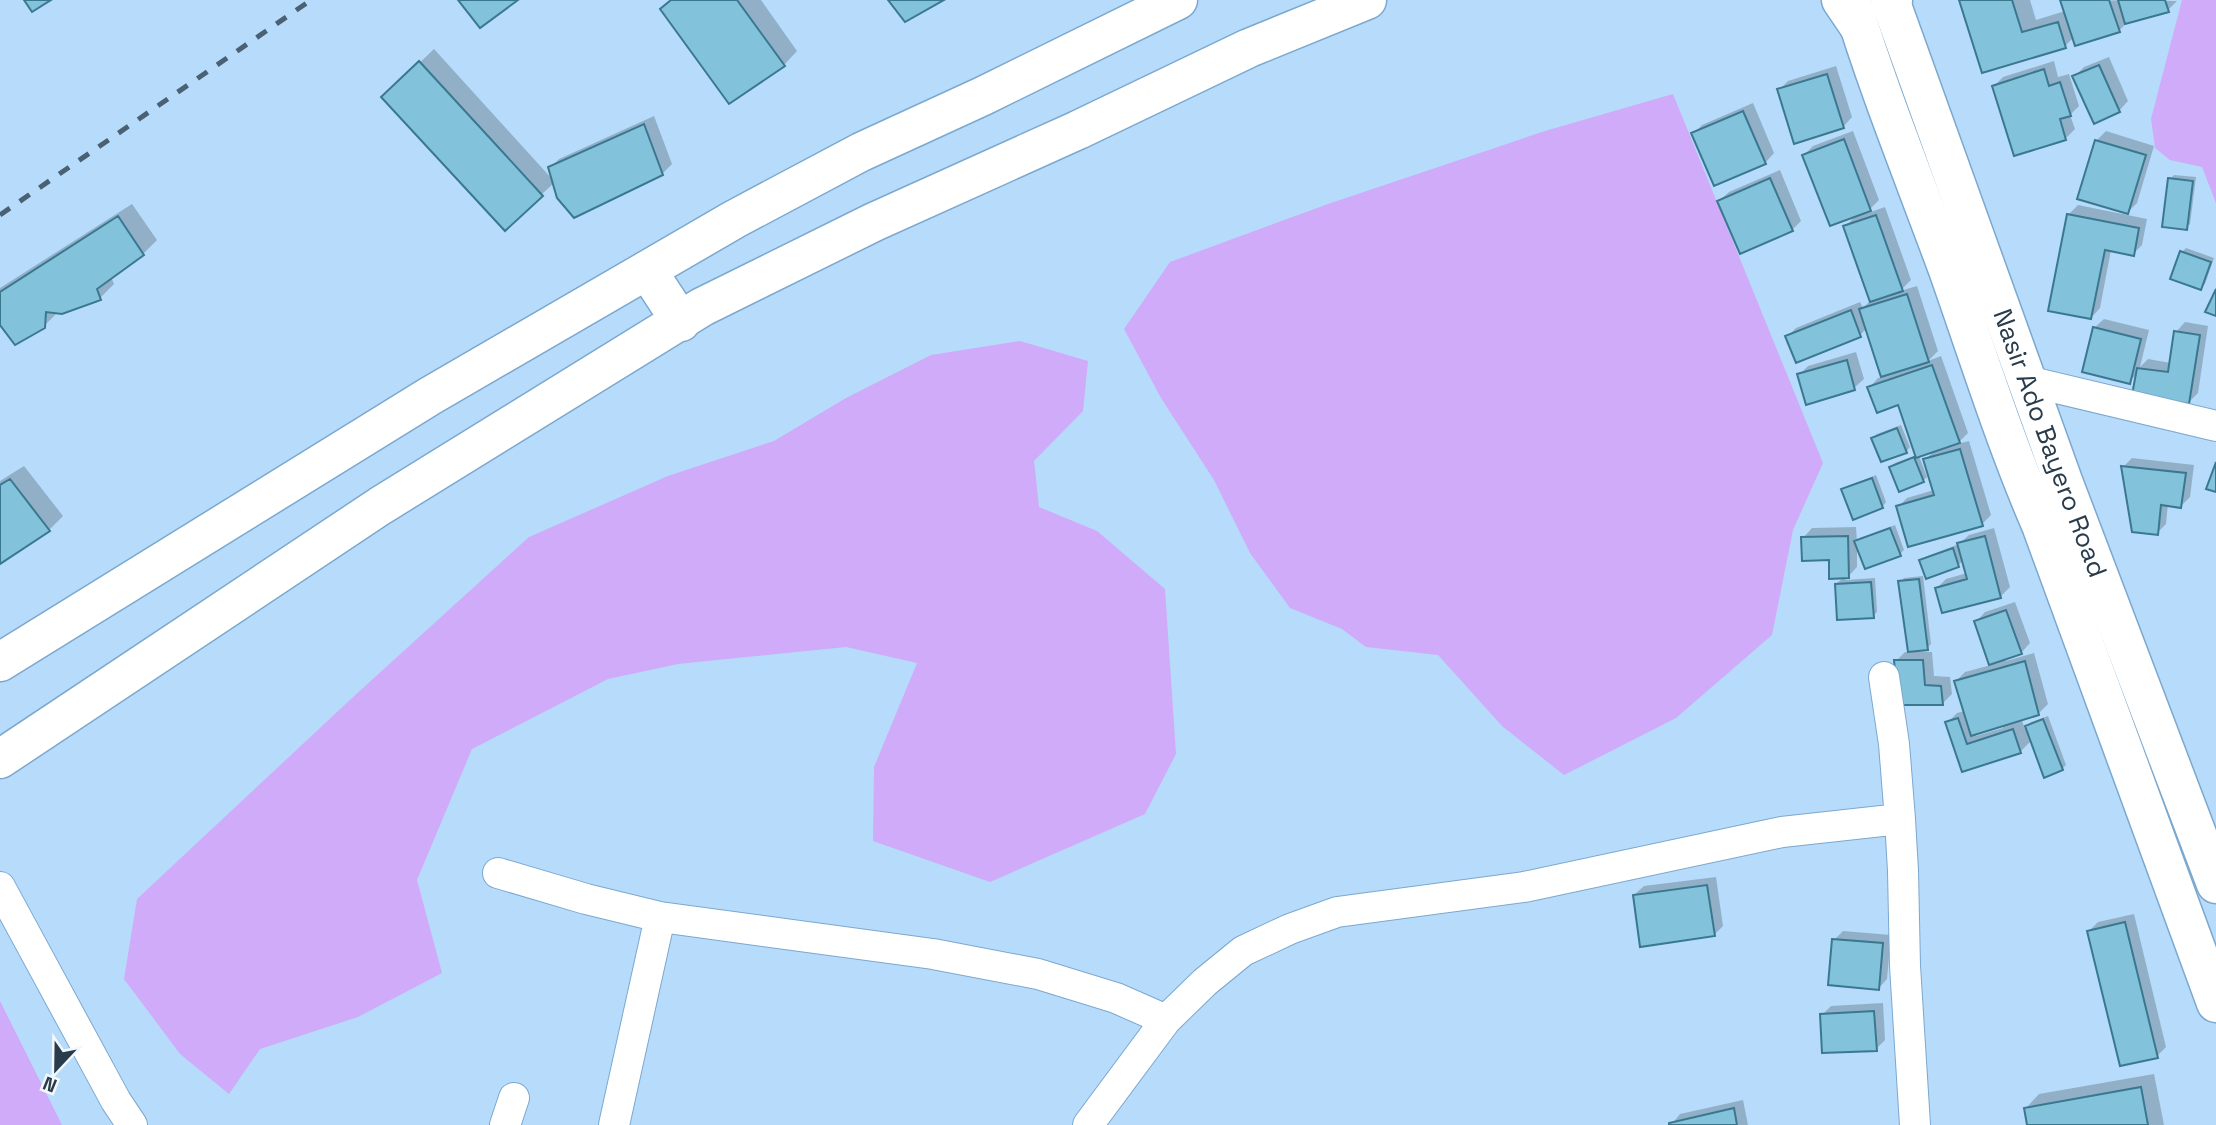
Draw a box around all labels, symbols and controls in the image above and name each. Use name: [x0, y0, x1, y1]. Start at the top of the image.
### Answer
street label: Nasir Ado Bayero Road: [1985, 304, 2115, 582]
north arrow: [21, 1034, 91, 1104]
text: N: [39, 1070, 60, 1098]

